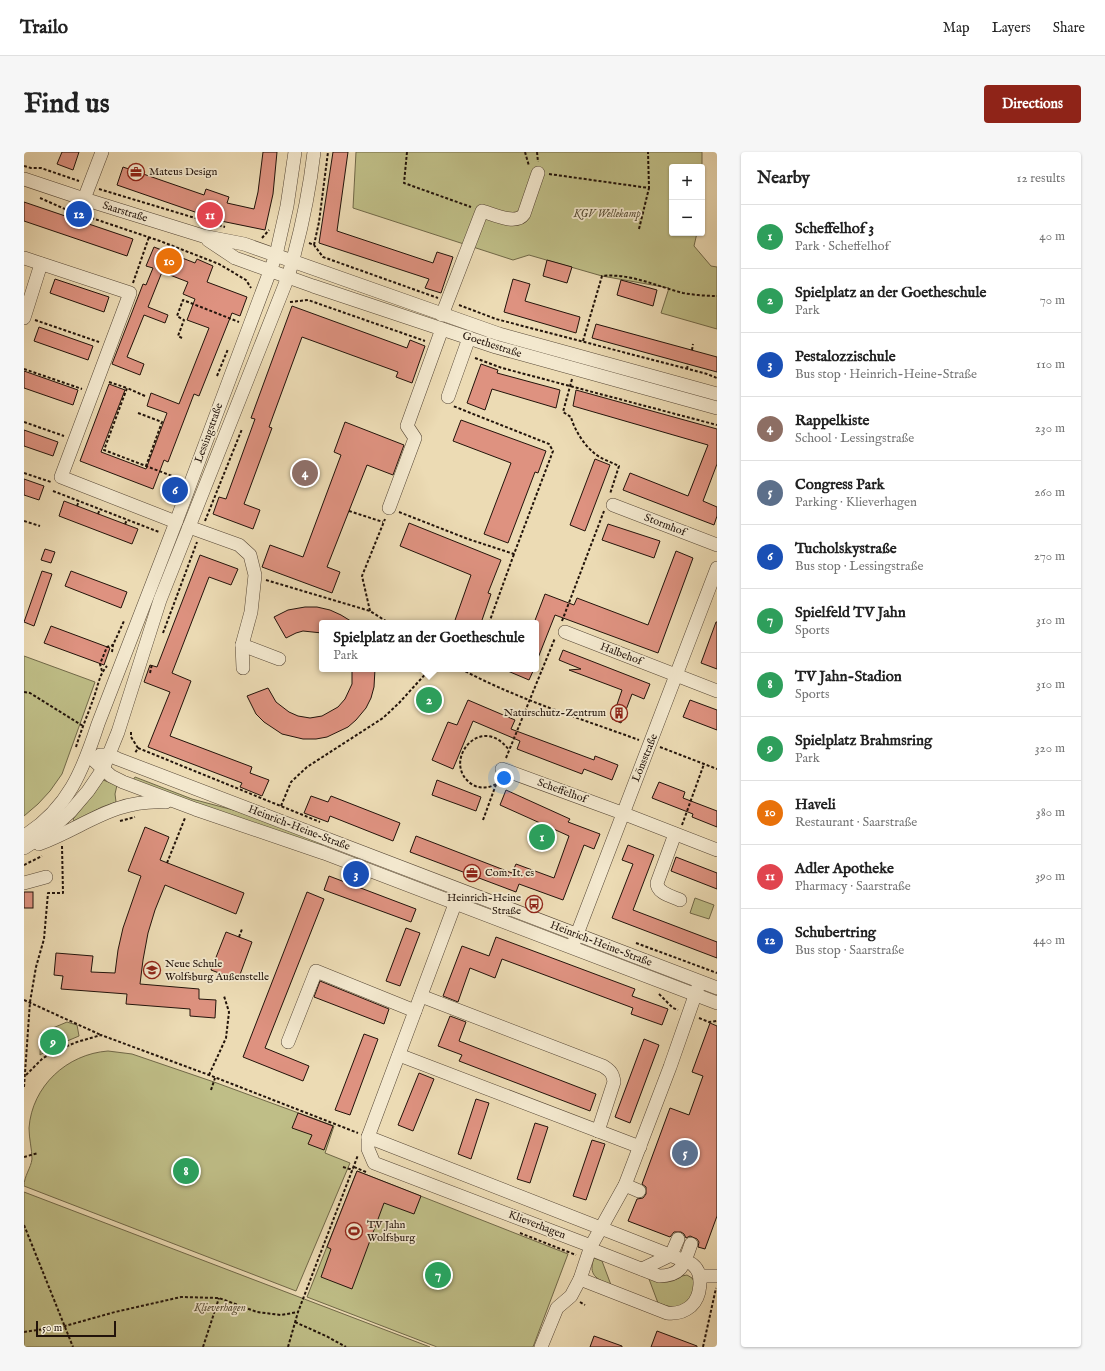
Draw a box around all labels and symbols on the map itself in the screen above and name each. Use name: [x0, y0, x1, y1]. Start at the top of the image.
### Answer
office icon: Mateus Design: [126, 162, 146, 182]
place label: Mateus Design: [149, 165, 218, 179]
pin: 12: [66, 199, 92, 229]
street label: Saarstraße: [101, 199, 149, 225]
pin: 11: [197, 200, 223, 230]
park label: KGV Wellekamp: [572, 207, 641, 221]
pin: 10: [156, 246, 182, 276]
street label: Goethestraße: [461, 329, 523, 361]
street label: Lessingstraße: [192, 401, 226, 465]
pin: 4: [292, 458, 318, 488]
pin: 6: [162, 475, 188, 505]
street label: Stormhof: [642, 511, 690, 540]
street label: Halbehof: [598, 640, 646, 669]
pin: 2: [416, 685, 442, 715]
building icon: Naturschutz-Zentrum: [609, 703, 629, 723]
place label: Naturschutz-Zentrum: [504, 706, 606, 720]
street label: Lönsstraße: [629, 732, 661, 784]
your location: [494, 768, 514, 788]
street label: Scheffelhof: [535, 776, 590, 807]
street label: Heinrich-Heine-Straße: [246, 802, 352, 854]
pin: 1: [529, 822, 555, 852]
pin: 3: [343, 859, 369, 889]
office icon: Com. It. es: [462, 863, 482, 883]
place label: Com. It. es: [485, 866, 534, 880]
place label: Heinrich-Heine Straße: [447, 891, 521, 918]
bus stop icon: Heinrich-Heine Straße: [524, 894, 544, 914]
street label: Heinrich-Heine-Straße: [548, 918, 654, 970]
place label: Neue Schule Wolfsburg Außenstelle: [165, 957, 269, 984]
school or university icon: Neue Schule Wolfsburg Außenstelle: [142, 960, 162, 980]
pin: 9: [40, 1027, 66, 1057]
pin: 5: [672, 1138, 698, 1168]
pin: 8: [173, 1156, 199, 1186]
street label: Klieverhagen: [506, 1208, 568, 1242]
place label: TV Jahn Wolfsburg: [367, 1218, 416, 1245]
sports icon: TV Jahn Wolfsburg: [344, 1221, 364, 1241]
pin: 7: [425, 1260, 451, 1290]
park label: Klieverhagen: [193, 1301, 246, 1316]
scale bar: [36, 1319, 116, 1338]

